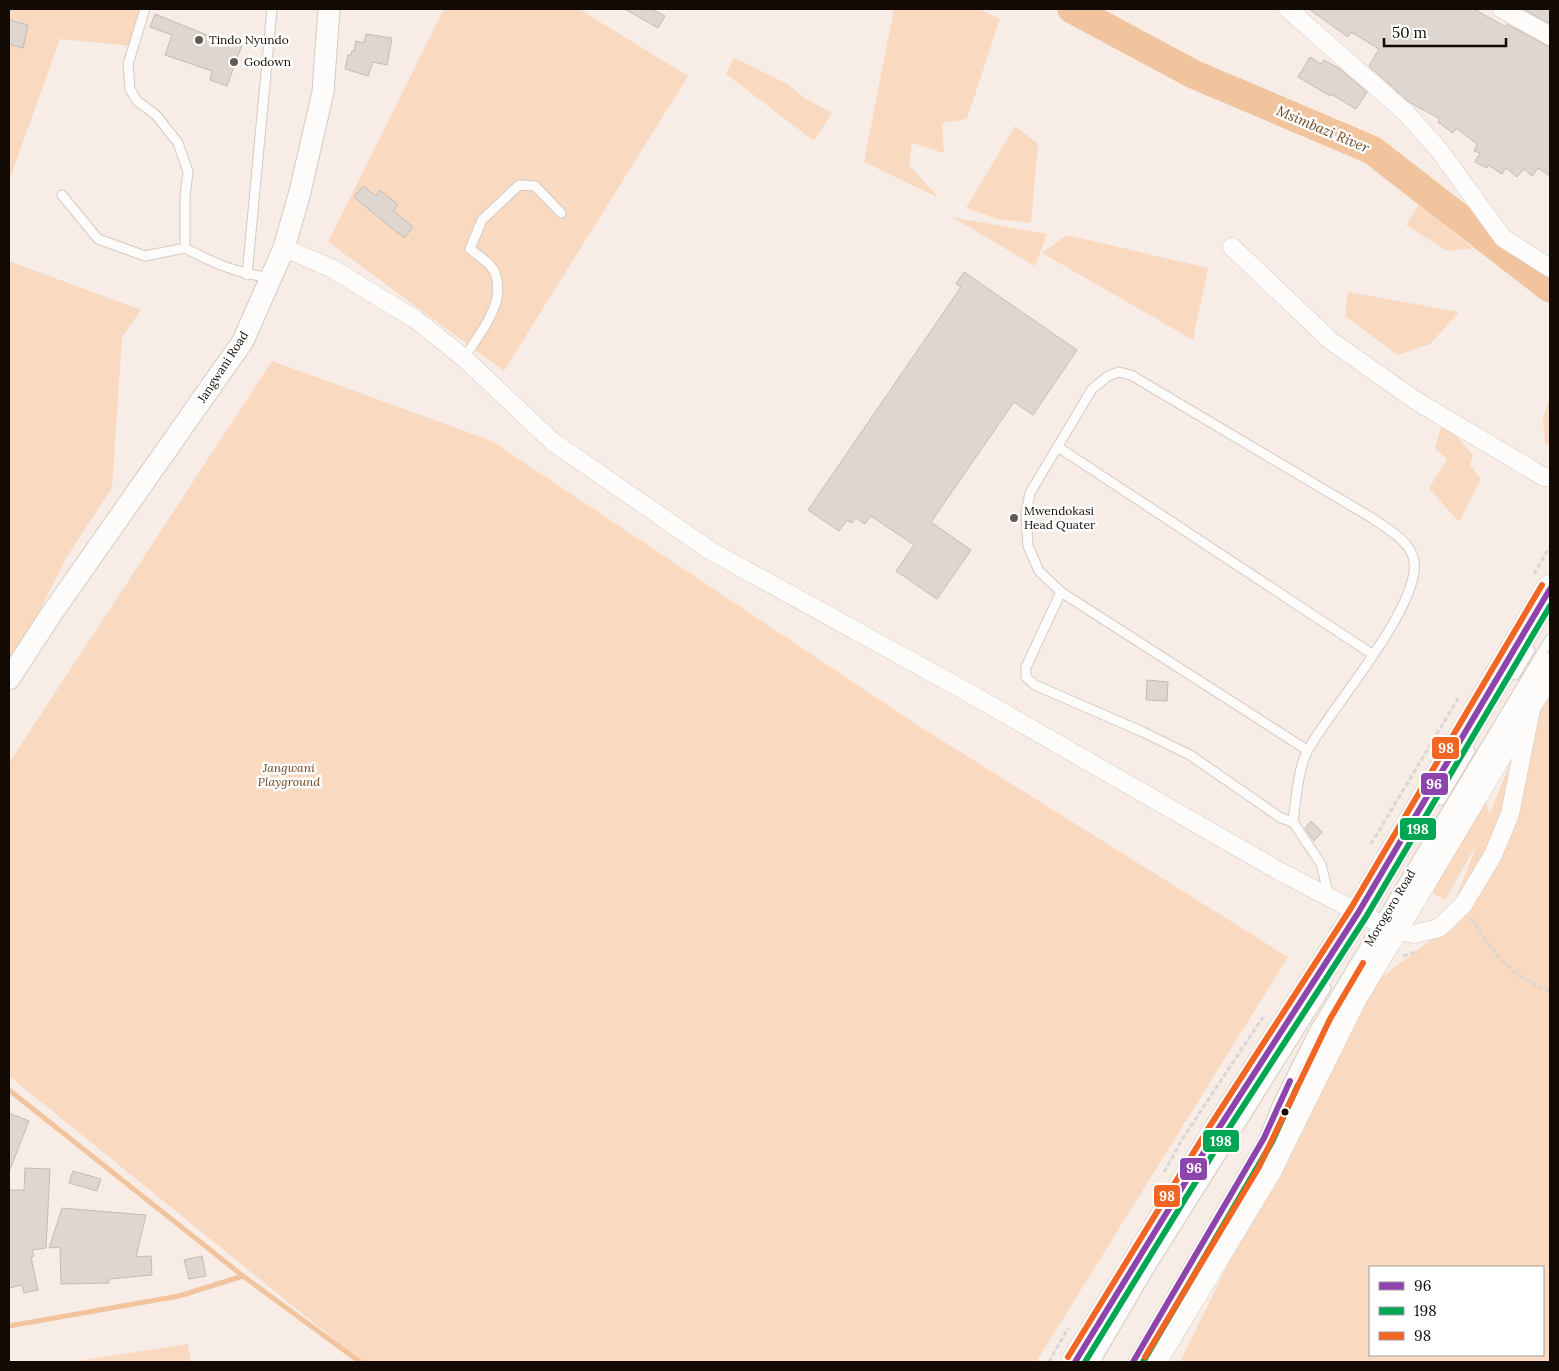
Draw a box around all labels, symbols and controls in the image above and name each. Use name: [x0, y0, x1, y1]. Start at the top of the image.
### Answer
scale bar: [1384, 15, 1506, 47]
text: 50 m: [1392, 23, 1427, 42]
place label: Tindo Nyundo: [209, 32, 289, 47]
marker: Tindo Nyundo: [193, 34, 205, 46]
place label: Godown: [244, 54, 291, 69]
marker: Godown: [228, 56, 240, 68]
water label: Msimbazi River: [1274, 101, 1373, 157]
street label: Jangwani Road: [193, 328, 251, 406]
place label: Mwendokasi Head Quater: [1024, 503, 1096, 532]
marker: Mwendokasi Head Quater: [1008, 512, 1020, 524]
line badge: 98: [1431, 736, 1460, 760]
text: 98: [1438, 739, 1454, 757]
park label: Jangwani Playground: [258, 760, 320, 789]
line badge: 96: [1420, 772, 1449, 796]
text: 96: [1426, 775, 1442, 793]
line badge: 198: [1399, 817, 1437, 841]
text: 198: [1407, 820, 1429, 838]
street label: Morogoro Road: [1361, 867, 1418, 949]
unlabelled marker: [1280, 1107, 1290, 1117]
line badge: 198: [1202, 1129, 1240, 1153]
text: 198: [1210, 1132, 1232, 1150]
line badge: 96: [1179, 1157, 1208, 1181]
text: 96: [1186, 1159, 1202, 1177]
line badge: 98: [1153, 1184, 1181, 1208]
text: 98: [1159, 1187, 1175, 1205]
legend: [1369, 1266, 1544, 1356]
text: 96: [1414, 1276, 1431, 1295]
text: 198: [1414, 1301, 1437, 1320]
text: 98: [1414, 1326, 1431, 1345]

